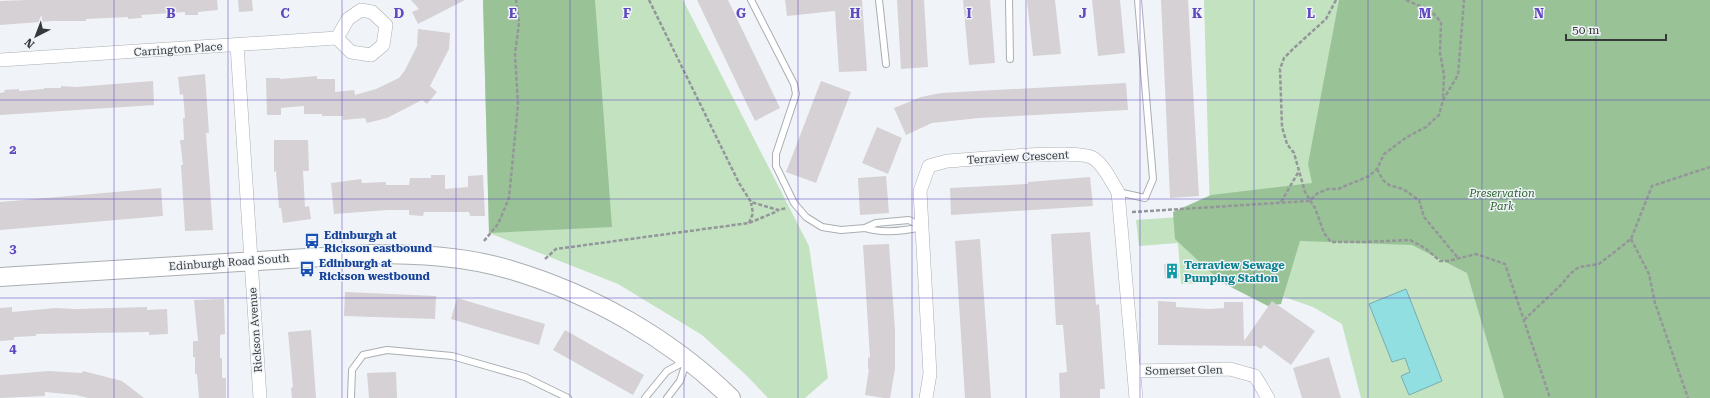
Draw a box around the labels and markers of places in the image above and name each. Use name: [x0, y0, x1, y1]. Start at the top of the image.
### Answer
place label: Edinburgh at Rickson eastbound: [324, 229, 433, 255]
bus stop icon: Edinburgh at Rickson eastbound: [303, 232, 321, 250]
place label: Edinburgh at Rickson westbound: [319, 257, 431, 283]
place label: Terraview Sewage Pumping Station: [1184, 259, 1285, 285]
bus stop icon: Edinburgh at Rickson westbound: [298, 260, 316, 278]
building icon: Terraview Sewage Pumping Station: [1163, 262, 1181, 280]

